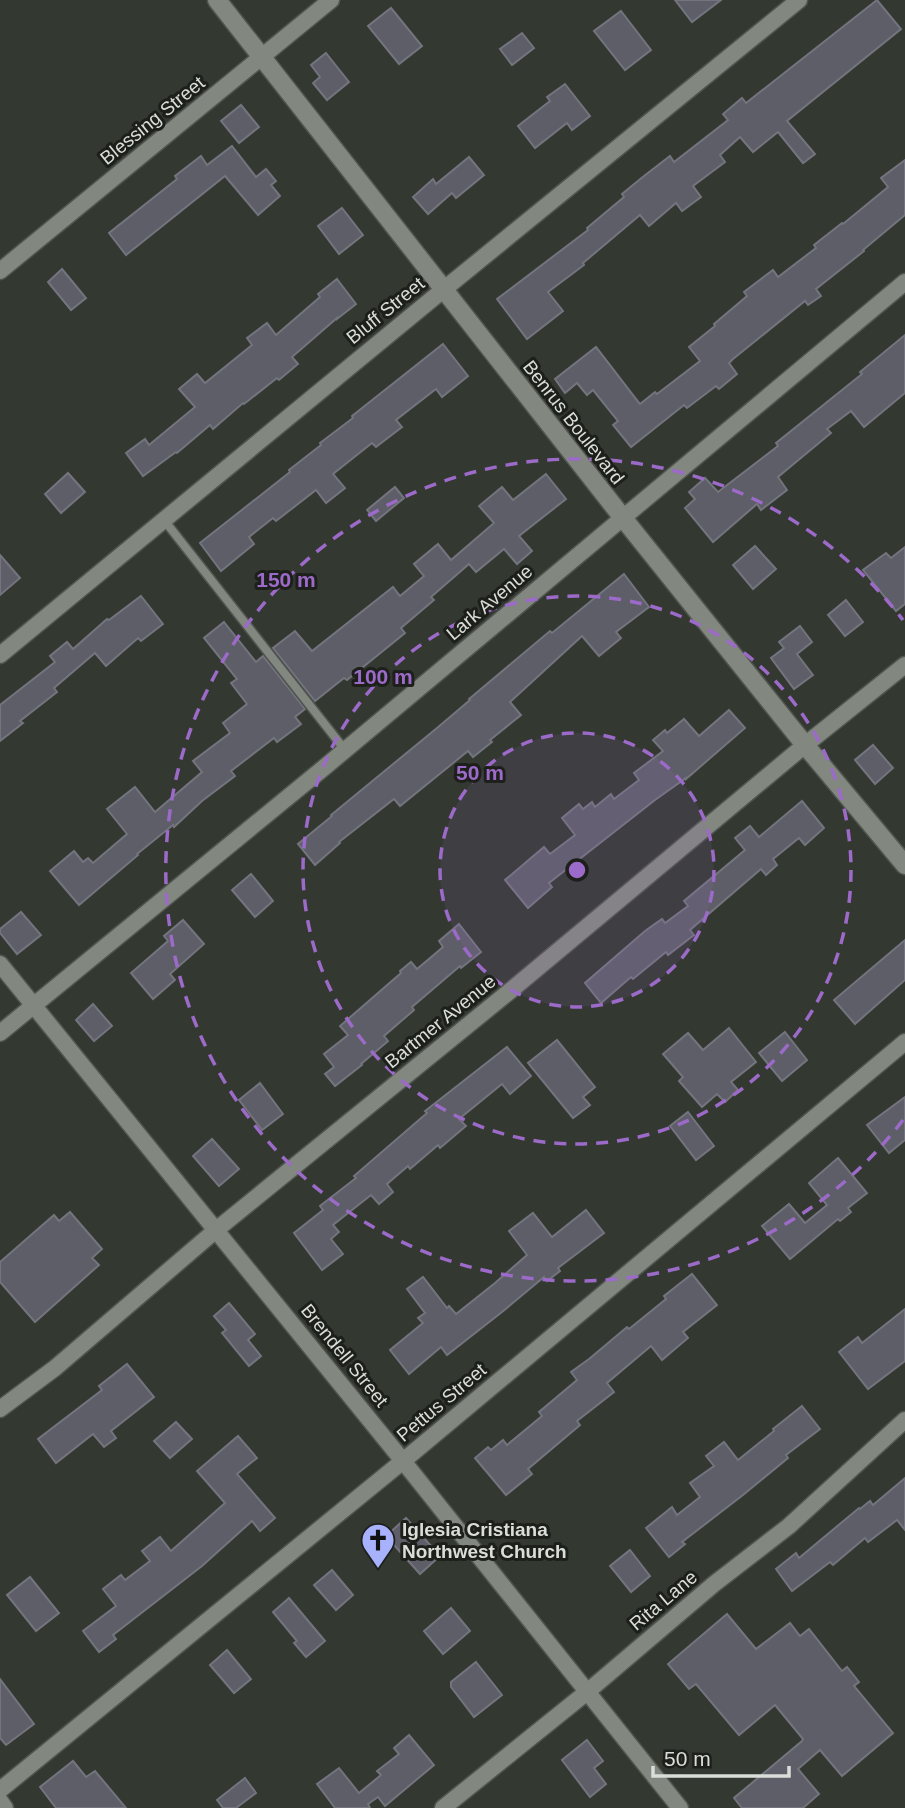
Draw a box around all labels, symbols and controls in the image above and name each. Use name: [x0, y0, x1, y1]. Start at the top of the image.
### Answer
street label: Blessing Street: [96, 72, 209, 169]
street label: Bluff Street: [342, 272, 429, 348]
street label: Benrus Boulevard: [519, 356, 628, 488]
street label: Lark Avenue: [442, 560, 536, 644]
text: 150 m: [256, 568, 316, 591]
text: 100 m: [353, 665, 413, 688]
text: 50 m: [456, 761, 504, 784]
centre of rings: [565, 858, 589, 882]
street label: Bartmer Avenue: [381, 970, 500, 1072]
street label: Brendell Street: [297, 1300, 393, 1411]
street label: Pettus Street: [392, 1359, 491, 1446]
place label: Iglesia Cristiana Northwest Church: [402, 1519, 567, 1562]
church icon: Iglesia Cristiana Northwest Church: [359, 1521, 397, 1570]
street label: Rita Lane: [625, 1566, 701, 1635]
scale bar: [653, 1734, 790, 1778]
text: 50 m: [664, 1747, 711, 1770]

